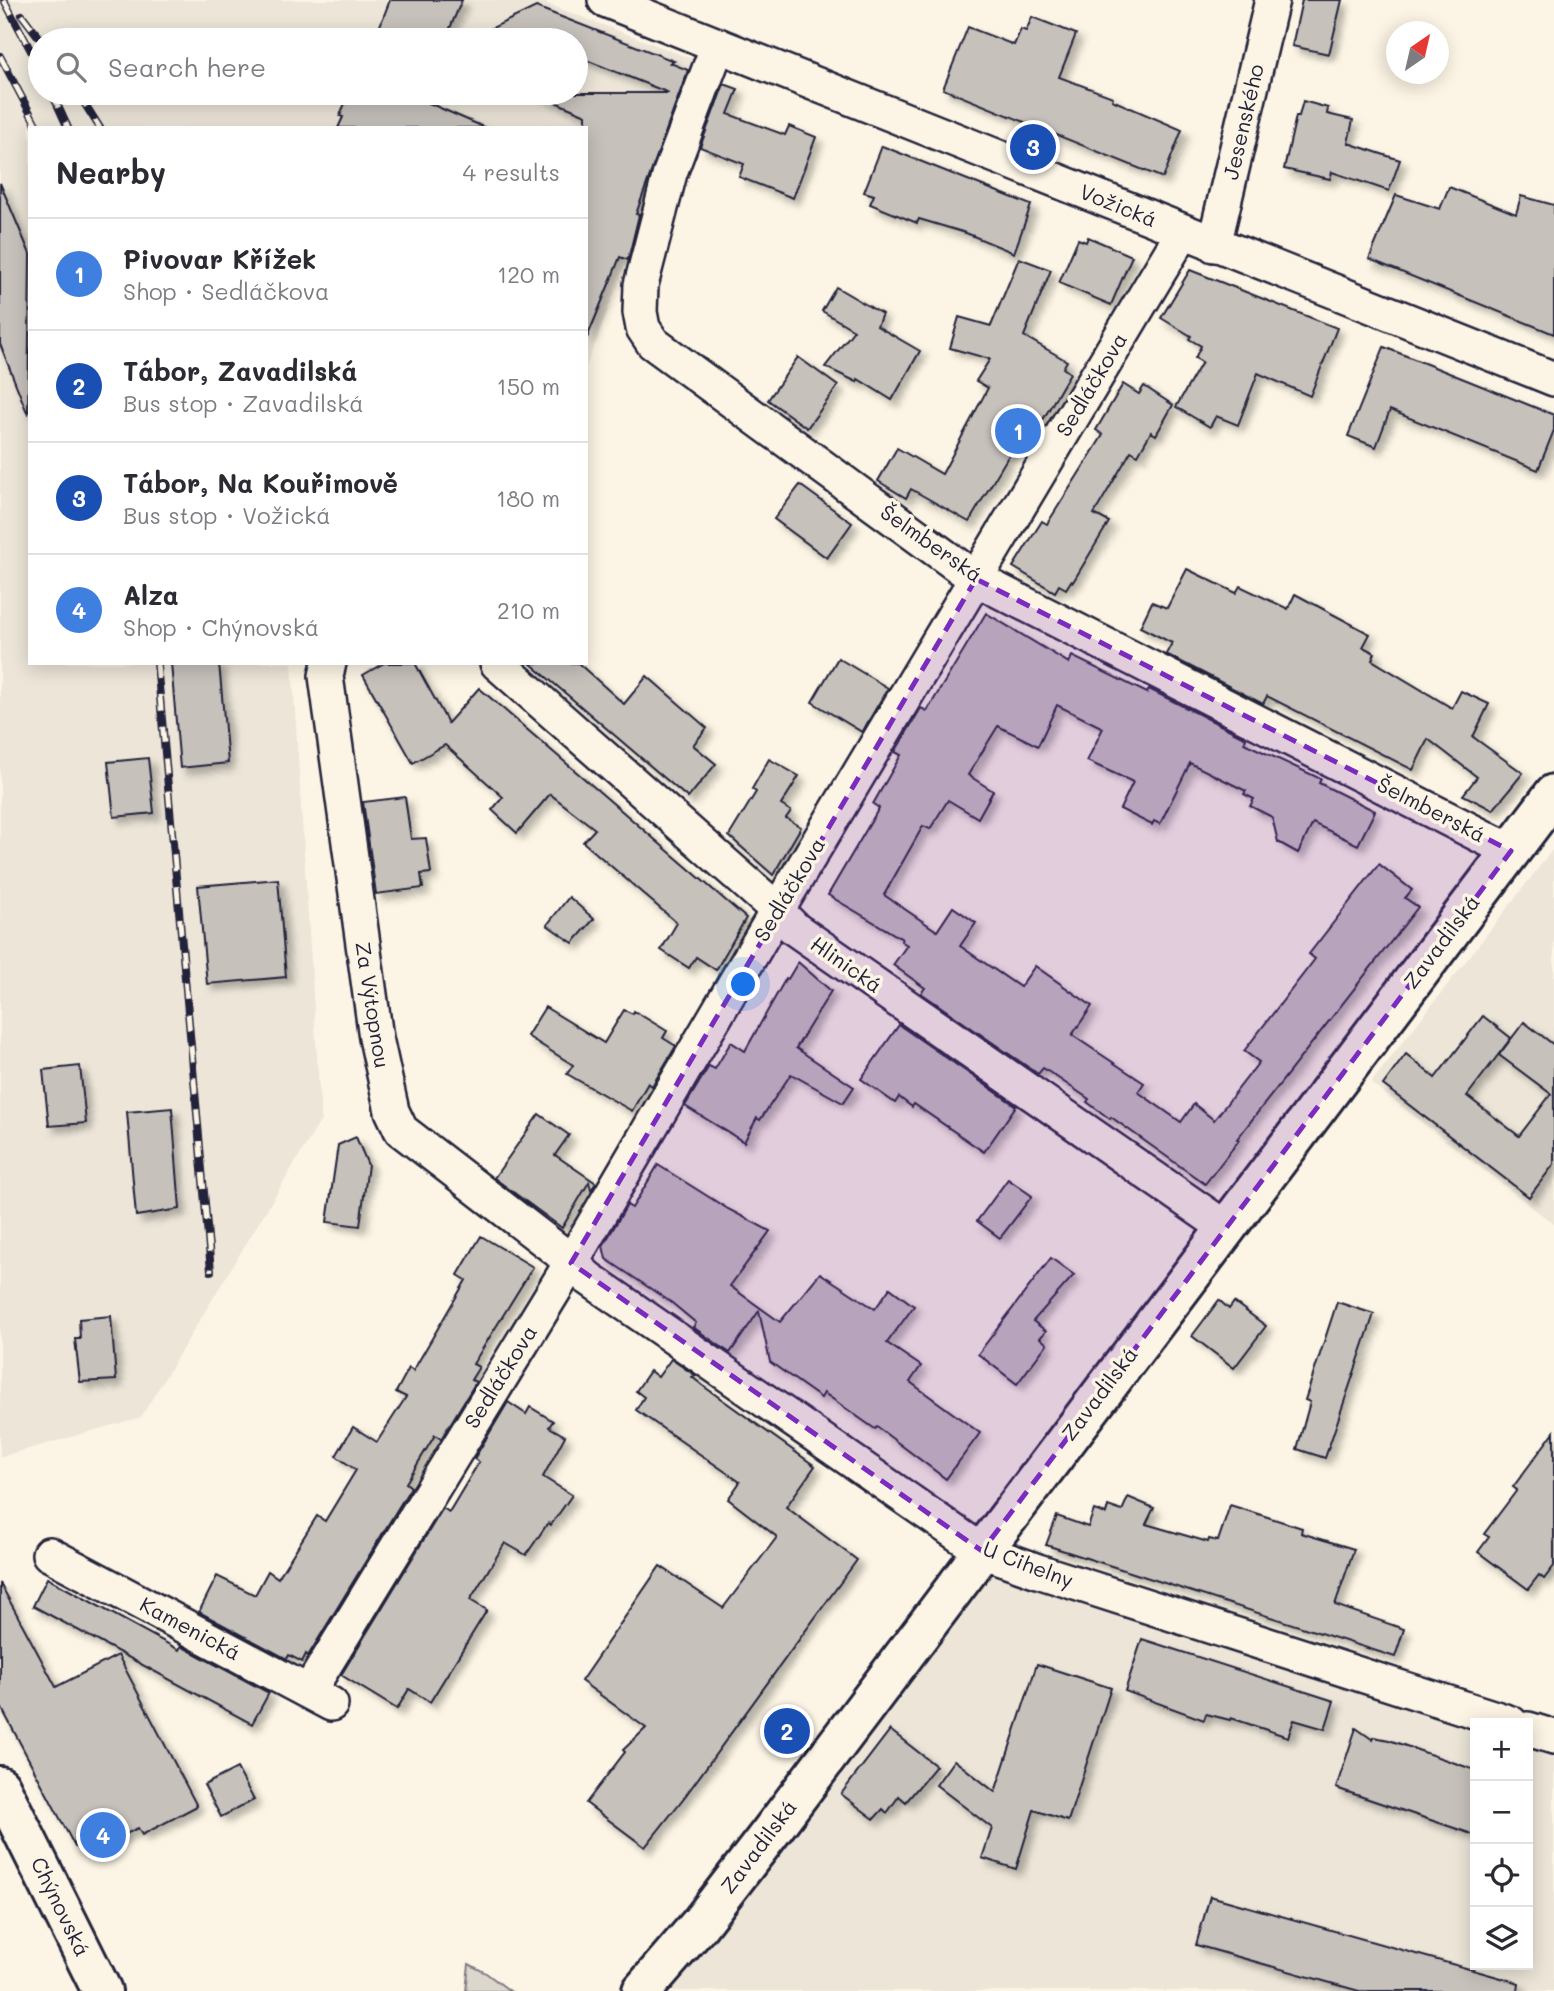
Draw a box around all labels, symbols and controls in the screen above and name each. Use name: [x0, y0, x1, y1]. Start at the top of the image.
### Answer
north arrow: [1386, 21, 1449, 84]
search box: [28, 28, 588, 105]
icon: search: [52, 48, 90, 86]
text: Search here: [108, 50, 266, 84]
street label: Jesenského: [1216, 61, 1269, 182]
pin: 3: [1010, 121, 1056, 173]
text: Nearby: [56, 152, 166, 192]
text: 4 results: [463, 157, 560, 187]
street label: Vožická: [1076, 177, 1161, 232]
text: Pivovar Křížek: [123, 242, 316, 276]
text: 1: [74, 259, 84, 289]
text: 120 m: [497, 259, 560, 289]
text: Shop · Sedláčkova: [123, 276, 329, 306]
street label: Sedláčkova: [1049, 327, 1132, 441]
text: Tábor, Zavadilská: [123, 354, 357, 388]
text: 2: [73, 371, 85, 401]
text: 150 m: [496, 371, 560, 401]
text: Bus stop · Zavadilská: [123, 388, 364, 418]
pin: 1: [995, 405, 1041, 457]
text: Tábor, Na Kouřimově: [123, 466, 398, 500]
text: 3: [72, 483, 86, 513]
text: 180 m: [496, 483, 560, 513]
street label: Šelmberská: [876, 498, 988, 588]
text: Bus stop · Vožická: [123, 500, 331, 530]
text: Alza: [123, 578, 179, 612]
text: 4: [72, 595, 86, 625]
text: 210 m: [497, 595, 560, 625]
text: Shop · Chýnovská: [123, 612, 319, 642]
street label: Šelmberská: [1373, 770, 1490, 848]
street label: Sedláčkova: [747, 832, 830, 946]
street label: Zavadilská: [1397, 889, 1485, 993]
street label: Hlinická: [806, 929, 888, 998]
street label: Za Výtopnou: [350, 940, 397, 1070]
your location: [726, 967, 760, 1001]
street label: Sedláčkova: [457, 1320, 542, 1433]
street label: Zavadilská: [1055, 1341, 1143, 1445]
street label: U Cihelny: [979, 1534, 1078, 1593]
street label: Kamenická: [136, 1590, 246, 1665]
pin: 2: [764, 1705, 810, 1757]
map controls: [1470, 1718, 1533, 1970]
button: +: [1470, 1718, 1533, 1781]
button: −: [1470, 1781, 1533, 1844]
street label: Zavadilská: [714, 1794, 802, 1898]
pin: 4: [80, 1809, 126, 1861]
button: locate: [1470, 1844, 1533, 1907]
street label: Chýnovská: [26, 1852, 97, 1961]
button: layers: [1470, 1907, 1533, 1970]

